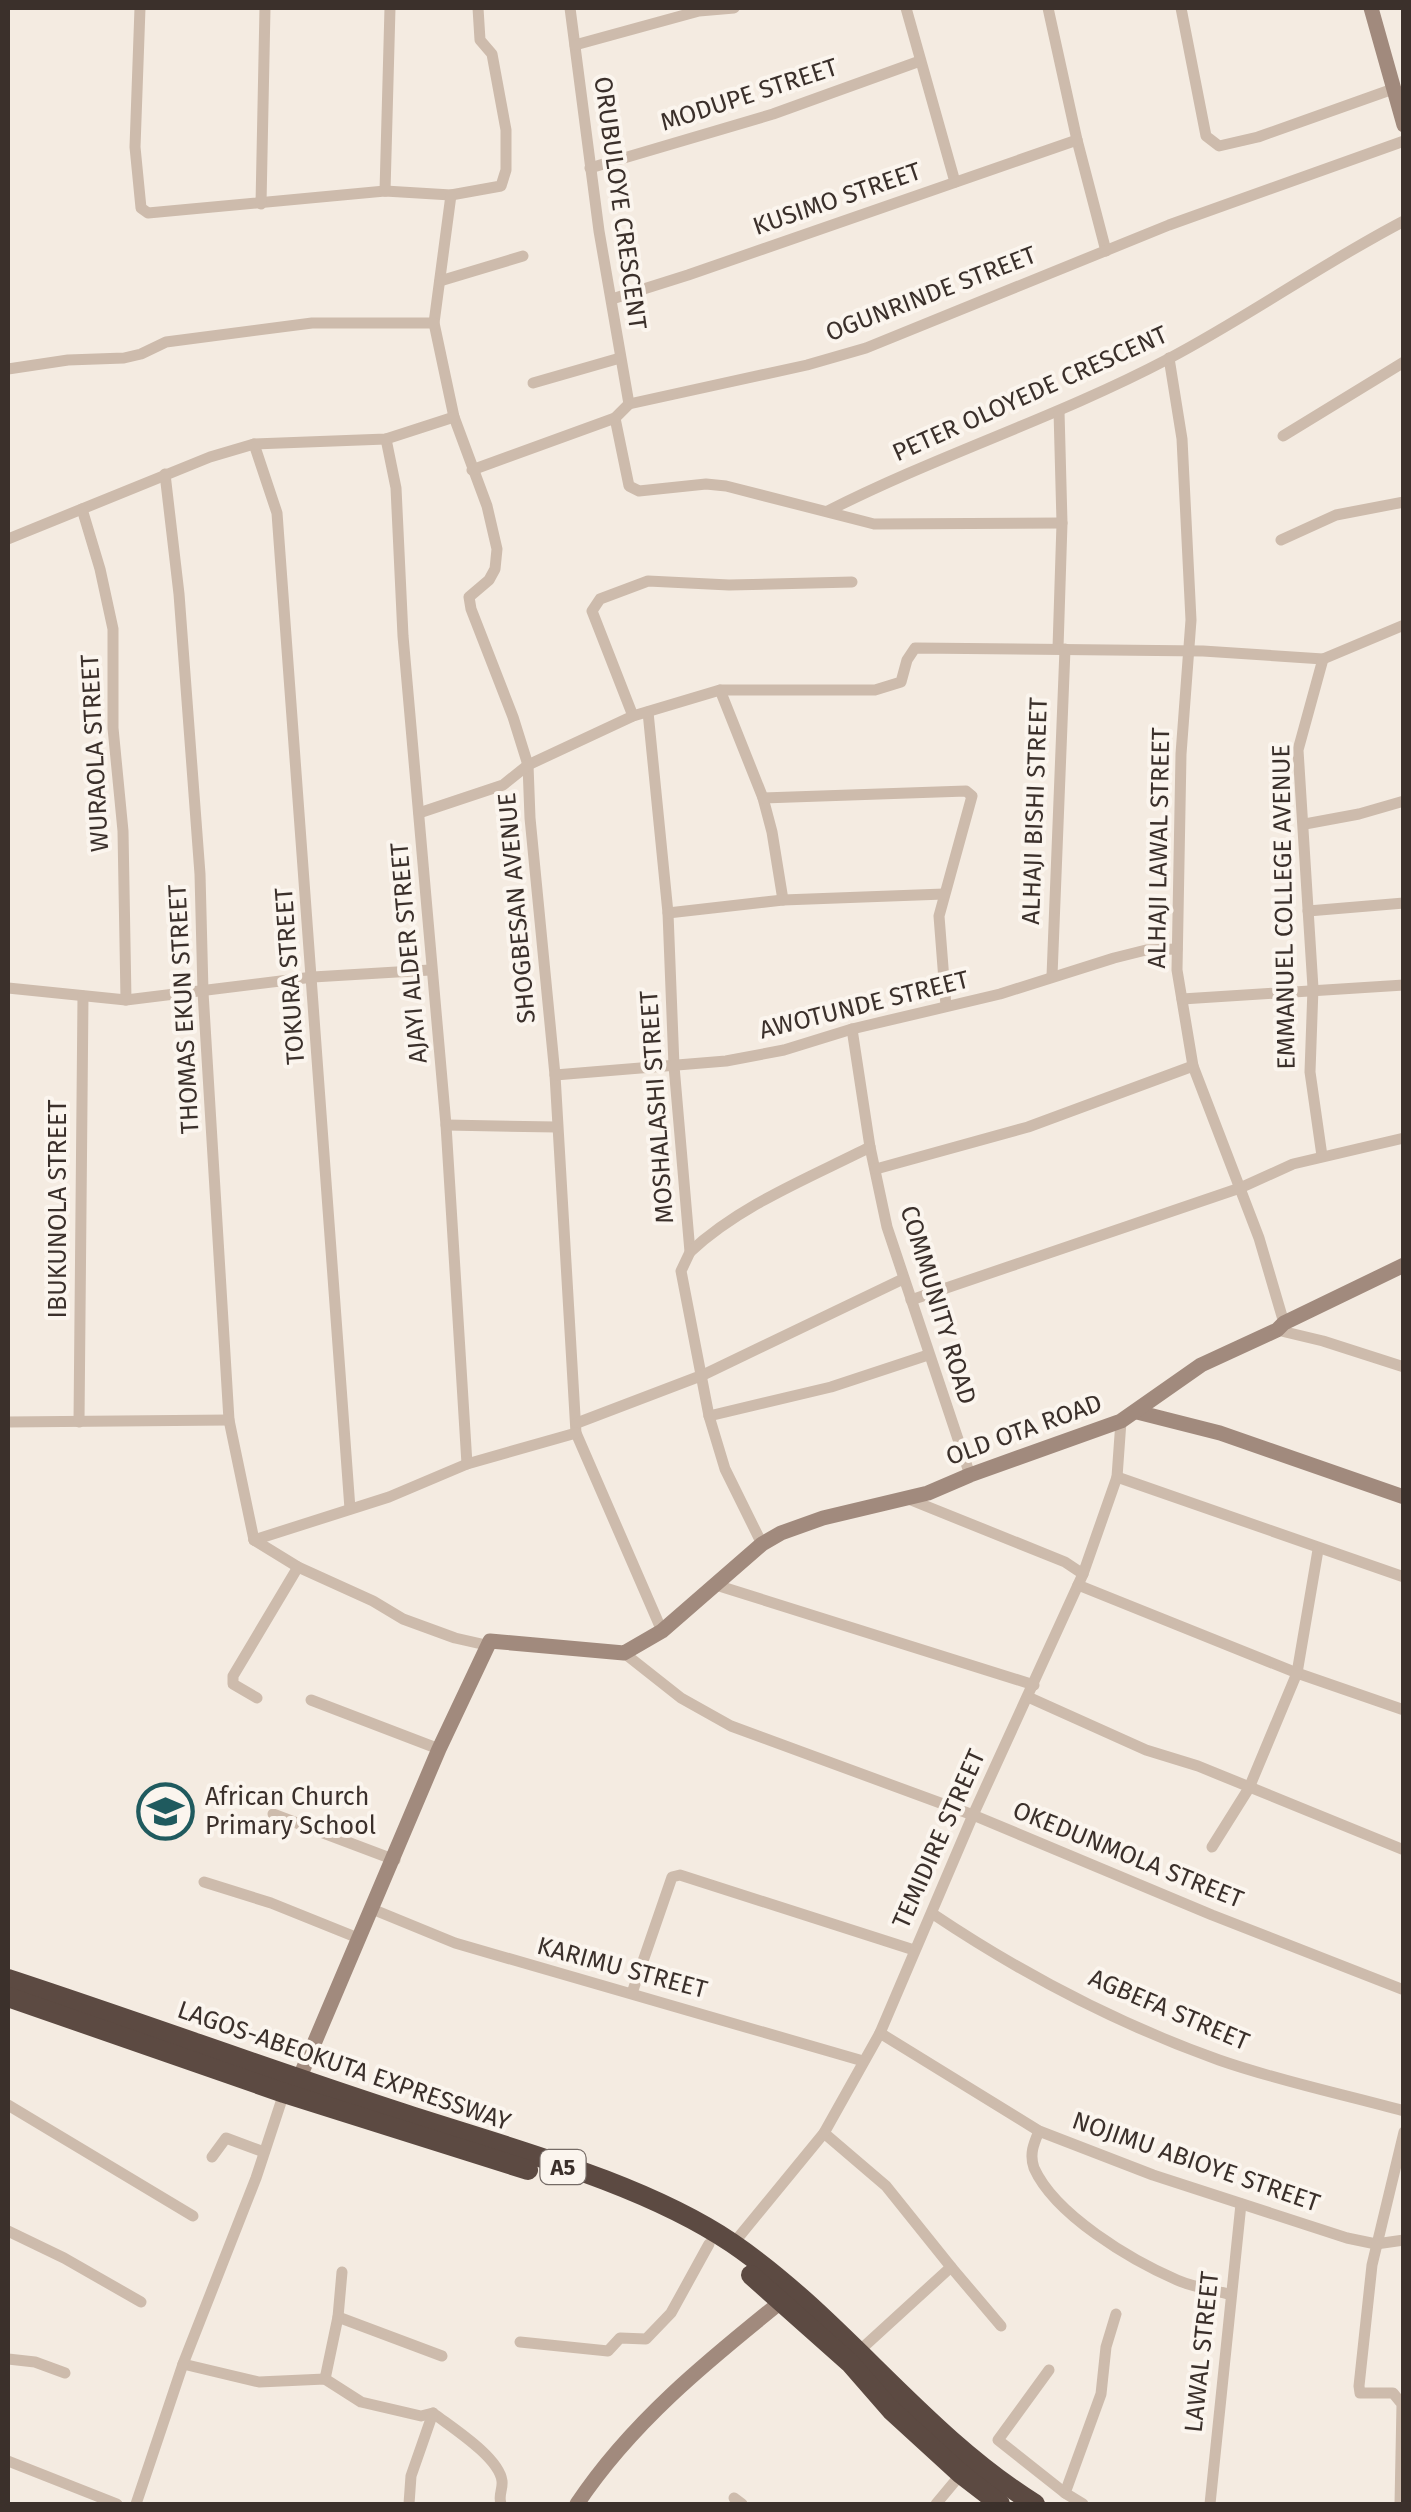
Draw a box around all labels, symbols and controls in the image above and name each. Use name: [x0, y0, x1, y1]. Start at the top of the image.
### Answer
street label: MODUPE STREET: [657, 52, 841, 138]
street label: ORUBULOYE CRESCENT: [587, 74, 653, 332]
street label: KUSIMO STREET: [749, 156, 925, 242]
street label: OGUNRINDE STREET: [821, 240, 1041, 348]
street label: PETER OLOYEDE CRESCENT: [888, 320, 1172, 468]
street label: WURAOLA STREET: [75, 653, 115, 853]
street label: ALHAJI BISHI STREET: [1016, 697, 1054, 925]
street label: ALHAJI LAWAL STREET: [1142, 727, 1176, 969]
street label: EMMANUEL COLLEGE AVENUE: [1266, 744, 1302, 1070]
street label: SHOGBESAN AVENUE: [492, 791, 542, 1025]
street label: AJAYI ALDER STREET: [384, 841, 434, 1065]
street label: THOMAS EKUN STREET: [162, 883, 206, 1135]
street label: TOKURA STREET: [269, 886, 311, 1065]
street label: AWOTUNDE STREET: [756, 964, 972, 1046]
street label: MOSHALASHI STREET: [634, 989, 680, 1225]
street label: IBUKUNOLA STREET: [43, 1100, 73, 1318]
street label: COMMUNITY ROAD: [894, 1202, 982, 1408]
street label: OLD OTA ROAD: [942, 1388, 1106, 1472]
street label: TEMIDIRE STREET: [886, 1745, 992, 1933]
school or university icon: African Church Primary School: [136, 1781, 196, 1841]
place label: African Church Primary School: [205, 1782, 376, 1841]
street label: OKEDUNMOLA STREET: [1008, 1795, 1248, 1915]
street label: KARIMU STREET: [534, 1931, 710, 2005]
street label: AGBEFA STREET: [1084, 1963, 1254, 2057]
street label: LAGOS-ABEOKUTA EXPRESSWAY: [173, 1995, 515, 2137]
street label: NOJIMU ABIOYE STREET: [1068, 2106, 1324, 2218]
road number: A5: [540, 2150, 586, 2184]
street label: LAWAL STREET: [1179, 2270, 1225, 2434]

